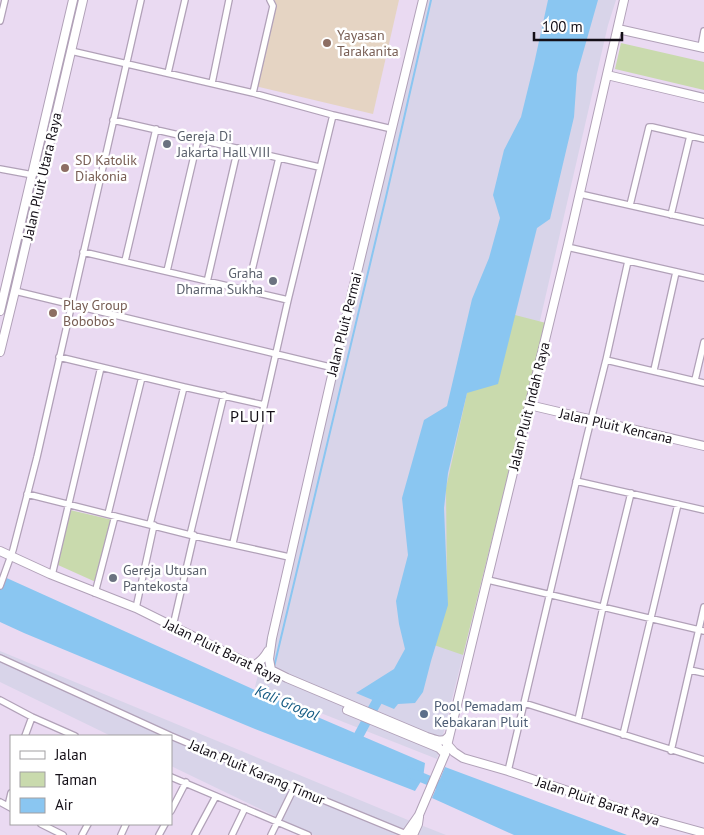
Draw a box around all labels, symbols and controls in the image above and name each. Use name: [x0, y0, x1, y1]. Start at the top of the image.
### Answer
scale bar: [534, 10, 622, 42]
text: 100 m: [542, 17, 583, 36]
place label: Yayasan Tarakanita: [337, 26, 399, 60]
marker: Yayasan Tarakanita: [321, 37, 333, 49]
street label: Jalan Pluit Utara Raya: [18, 111, 65, 242]
place label: Gereja Di Jakarta Hall VIII: [176, 127, 270, 161]
marker: Gereja Di Jakarta Hall VIII: [161, 138, 173, 150]
place label: SD Katolik Diakonia: [75, 151, 137, 185]
marker: SD Katolik Diakonia: [59, 162, 71, 174]
place label: Graha Dharma Sukha: [176, 264, 263, 298]
street label: Jalan Pluit Permai: [322, 270, 366, 379]
marker: Graha Dharma Sukha: [267, 275, 279, 287]
place label: Play Group Bobobos: [63, 296, 128, 330]
marker: Play Group Bobobos: [47, 307, 59, 319]
street label: Jalan Pluit Indah Raya: [504, 340, 554, 473]
street label: Jalan Pluit Kencana: [557, 404, 674, 448]
district label: PLUIT: [230, 406, 276, 426]
place label: Gereja Utusan Pantekosta: [123, 561, 207, 595]
marker: Gereja Utusan Pantekosta: [107, 572, 119, 584]
street label: Jalan Pluit Barat Raya: [160, 614, 285, 687]
water label: Kali Grogol: [252, 681, 322, 725]
place label: Pool Pemadam Kebakaran Pluit: [434, 697, 528, 731]
marker: Pool Pemadam Kebakaran Pluit: [418, 708, 430, 720]
legend: [10, 735, 172, 825]
street label: Jalan Pluit Karang Timur: [186, 735, 328, 809]
text: Jalan: [54, 745, 87, 764]
text: Taman: [55, 770, 97, 789]
street label: Jalan Pluit Barat Raya: [533, 772, 662, 830]
text: Air: [55, 795, 73, 814]

